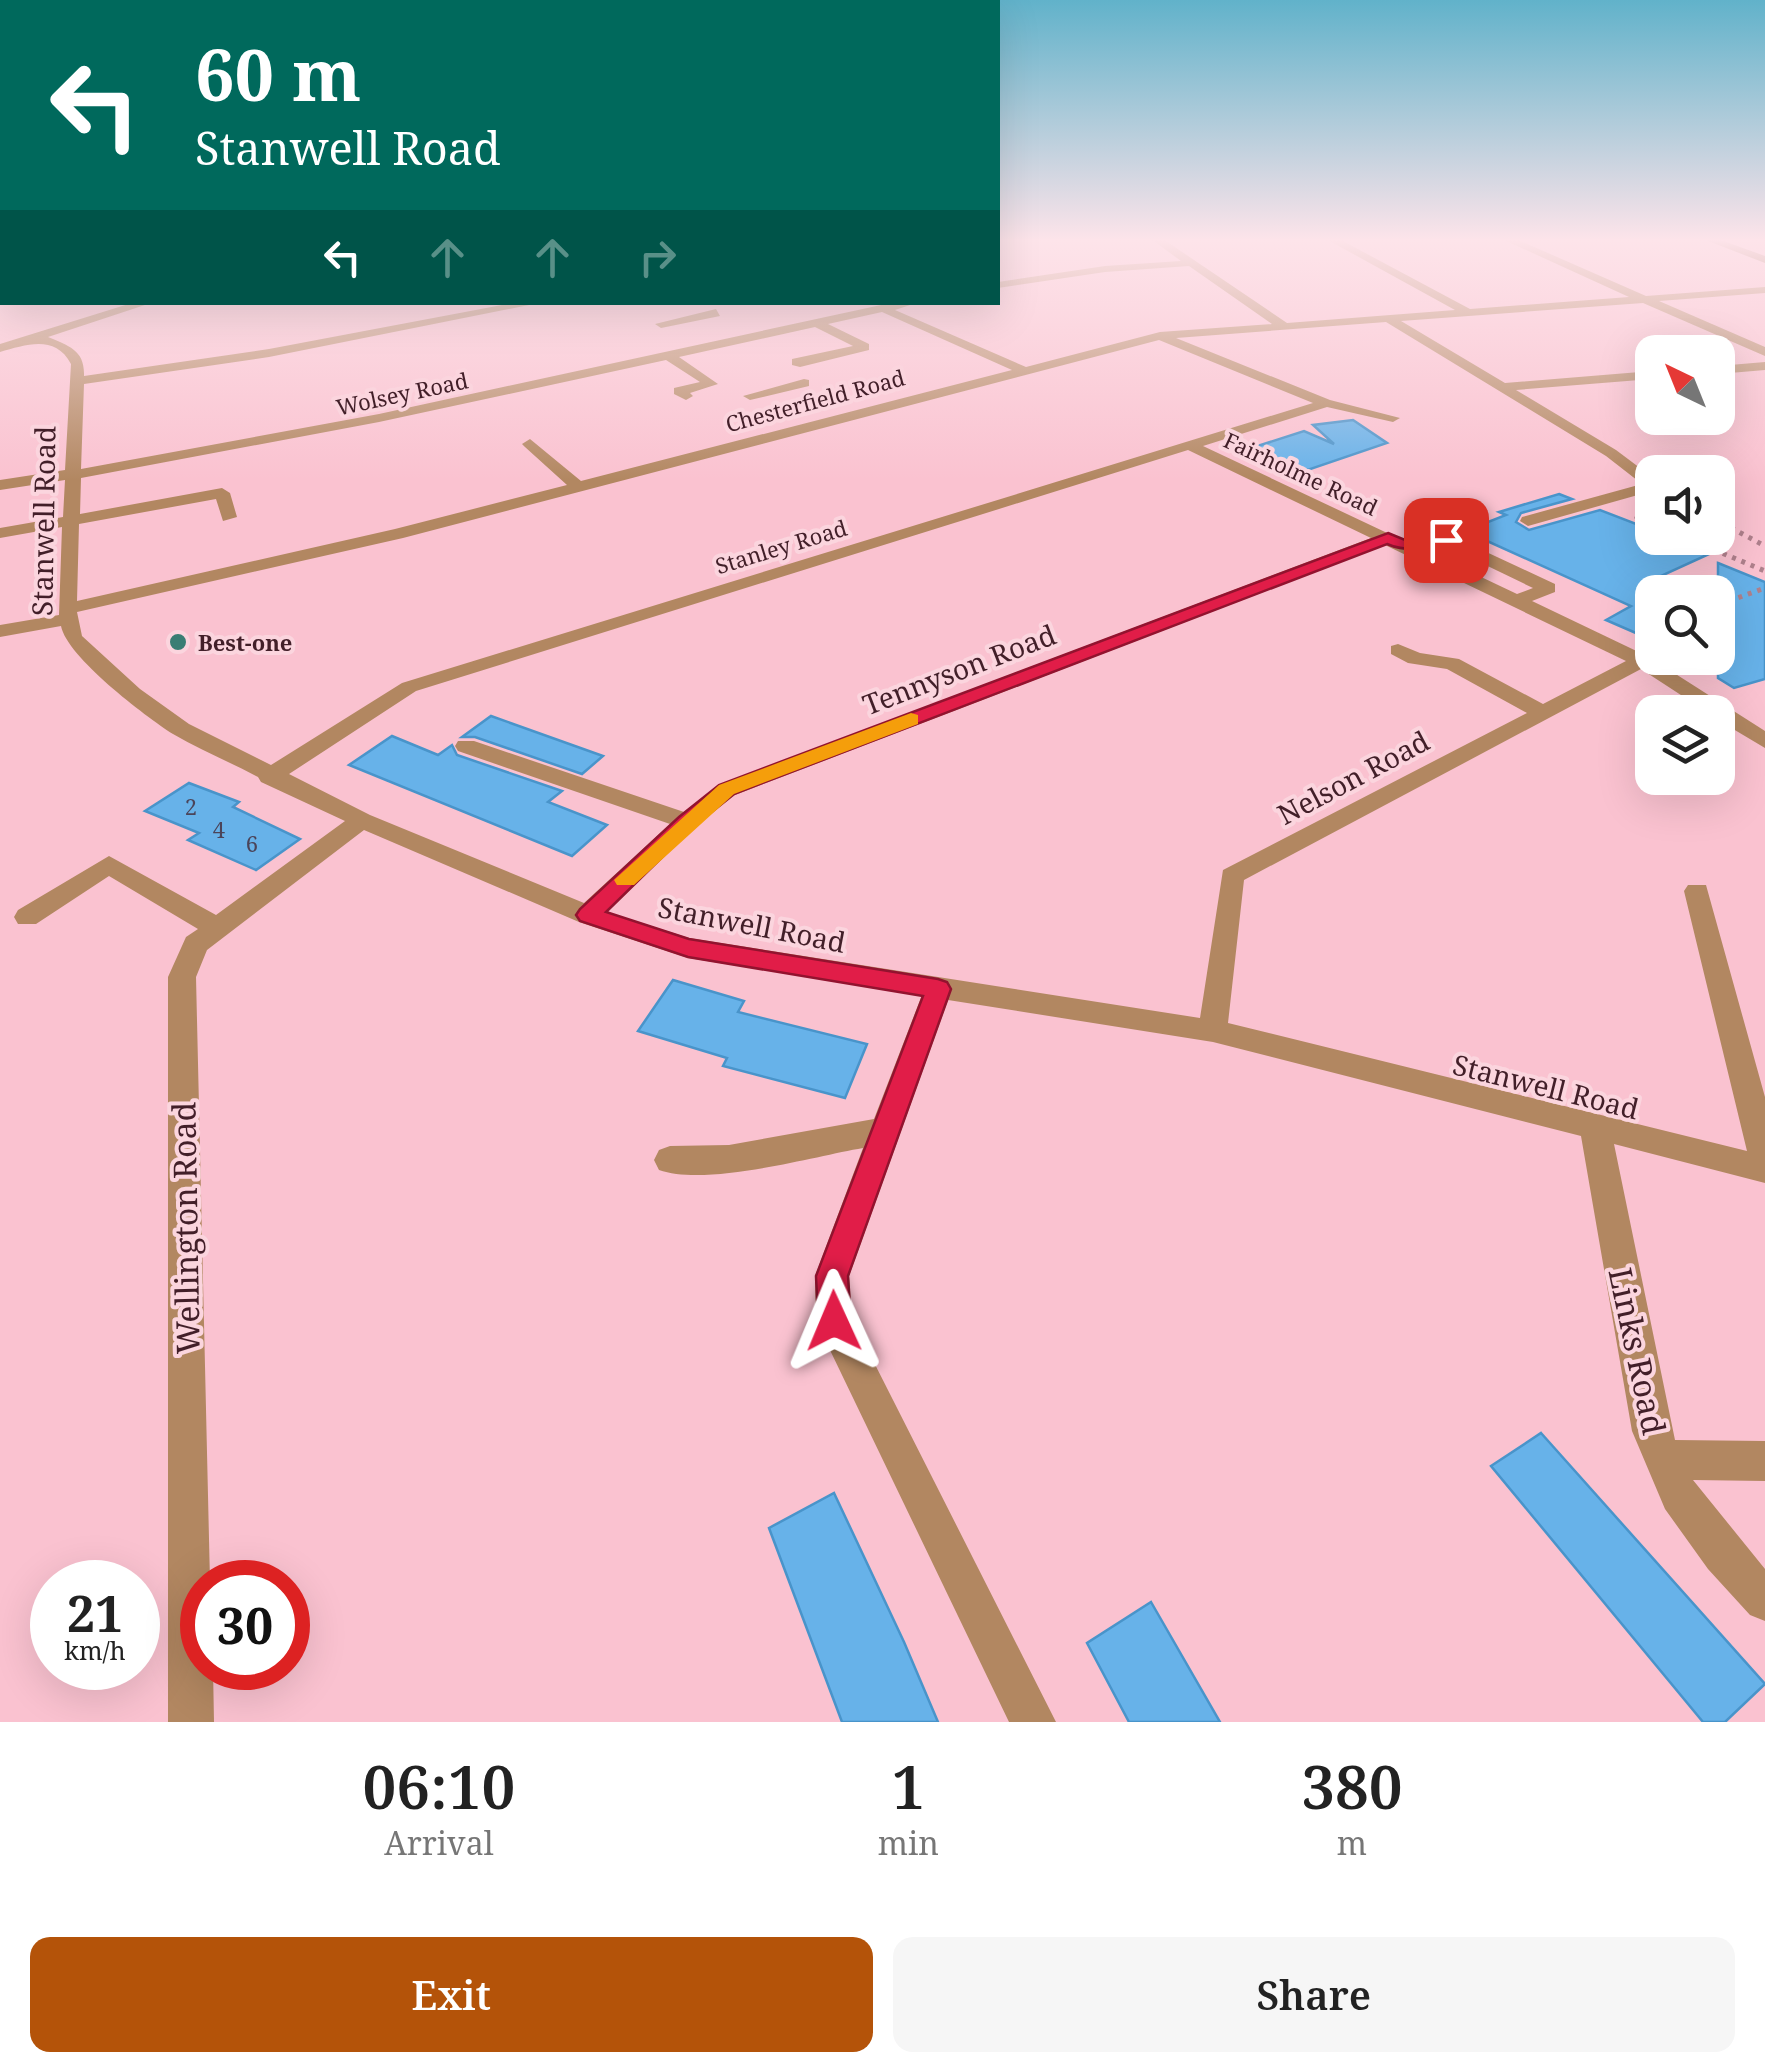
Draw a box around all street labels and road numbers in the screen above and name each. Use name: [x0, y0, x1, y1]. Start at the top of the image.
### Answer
street label: Chesterfield Road: [722, 362, 908, 438]
street label: Wolsey Road: [333, 364, 471, 422]
street label: Fairholme Road: [1219, 424, 1383, 522]
street label: Stanwell Road: [22, 426, 64, 616]
street label: Stanley Road: [712, 512, 851, 580]
street label: Tennyson Road: [857, 615, 1061, 723]
street label: Nelson Road: [1271, 721, 1435, 833]
street label: Stanwell Road: [655, 887, 849, 961]
street label: Stanwell Road: [1449, 1045, 1643, 1127]
street label: Wellington Road: [161, 1101, 209, 1355]
street label: Links Road: [1599, 1264, 1677, 1439]

